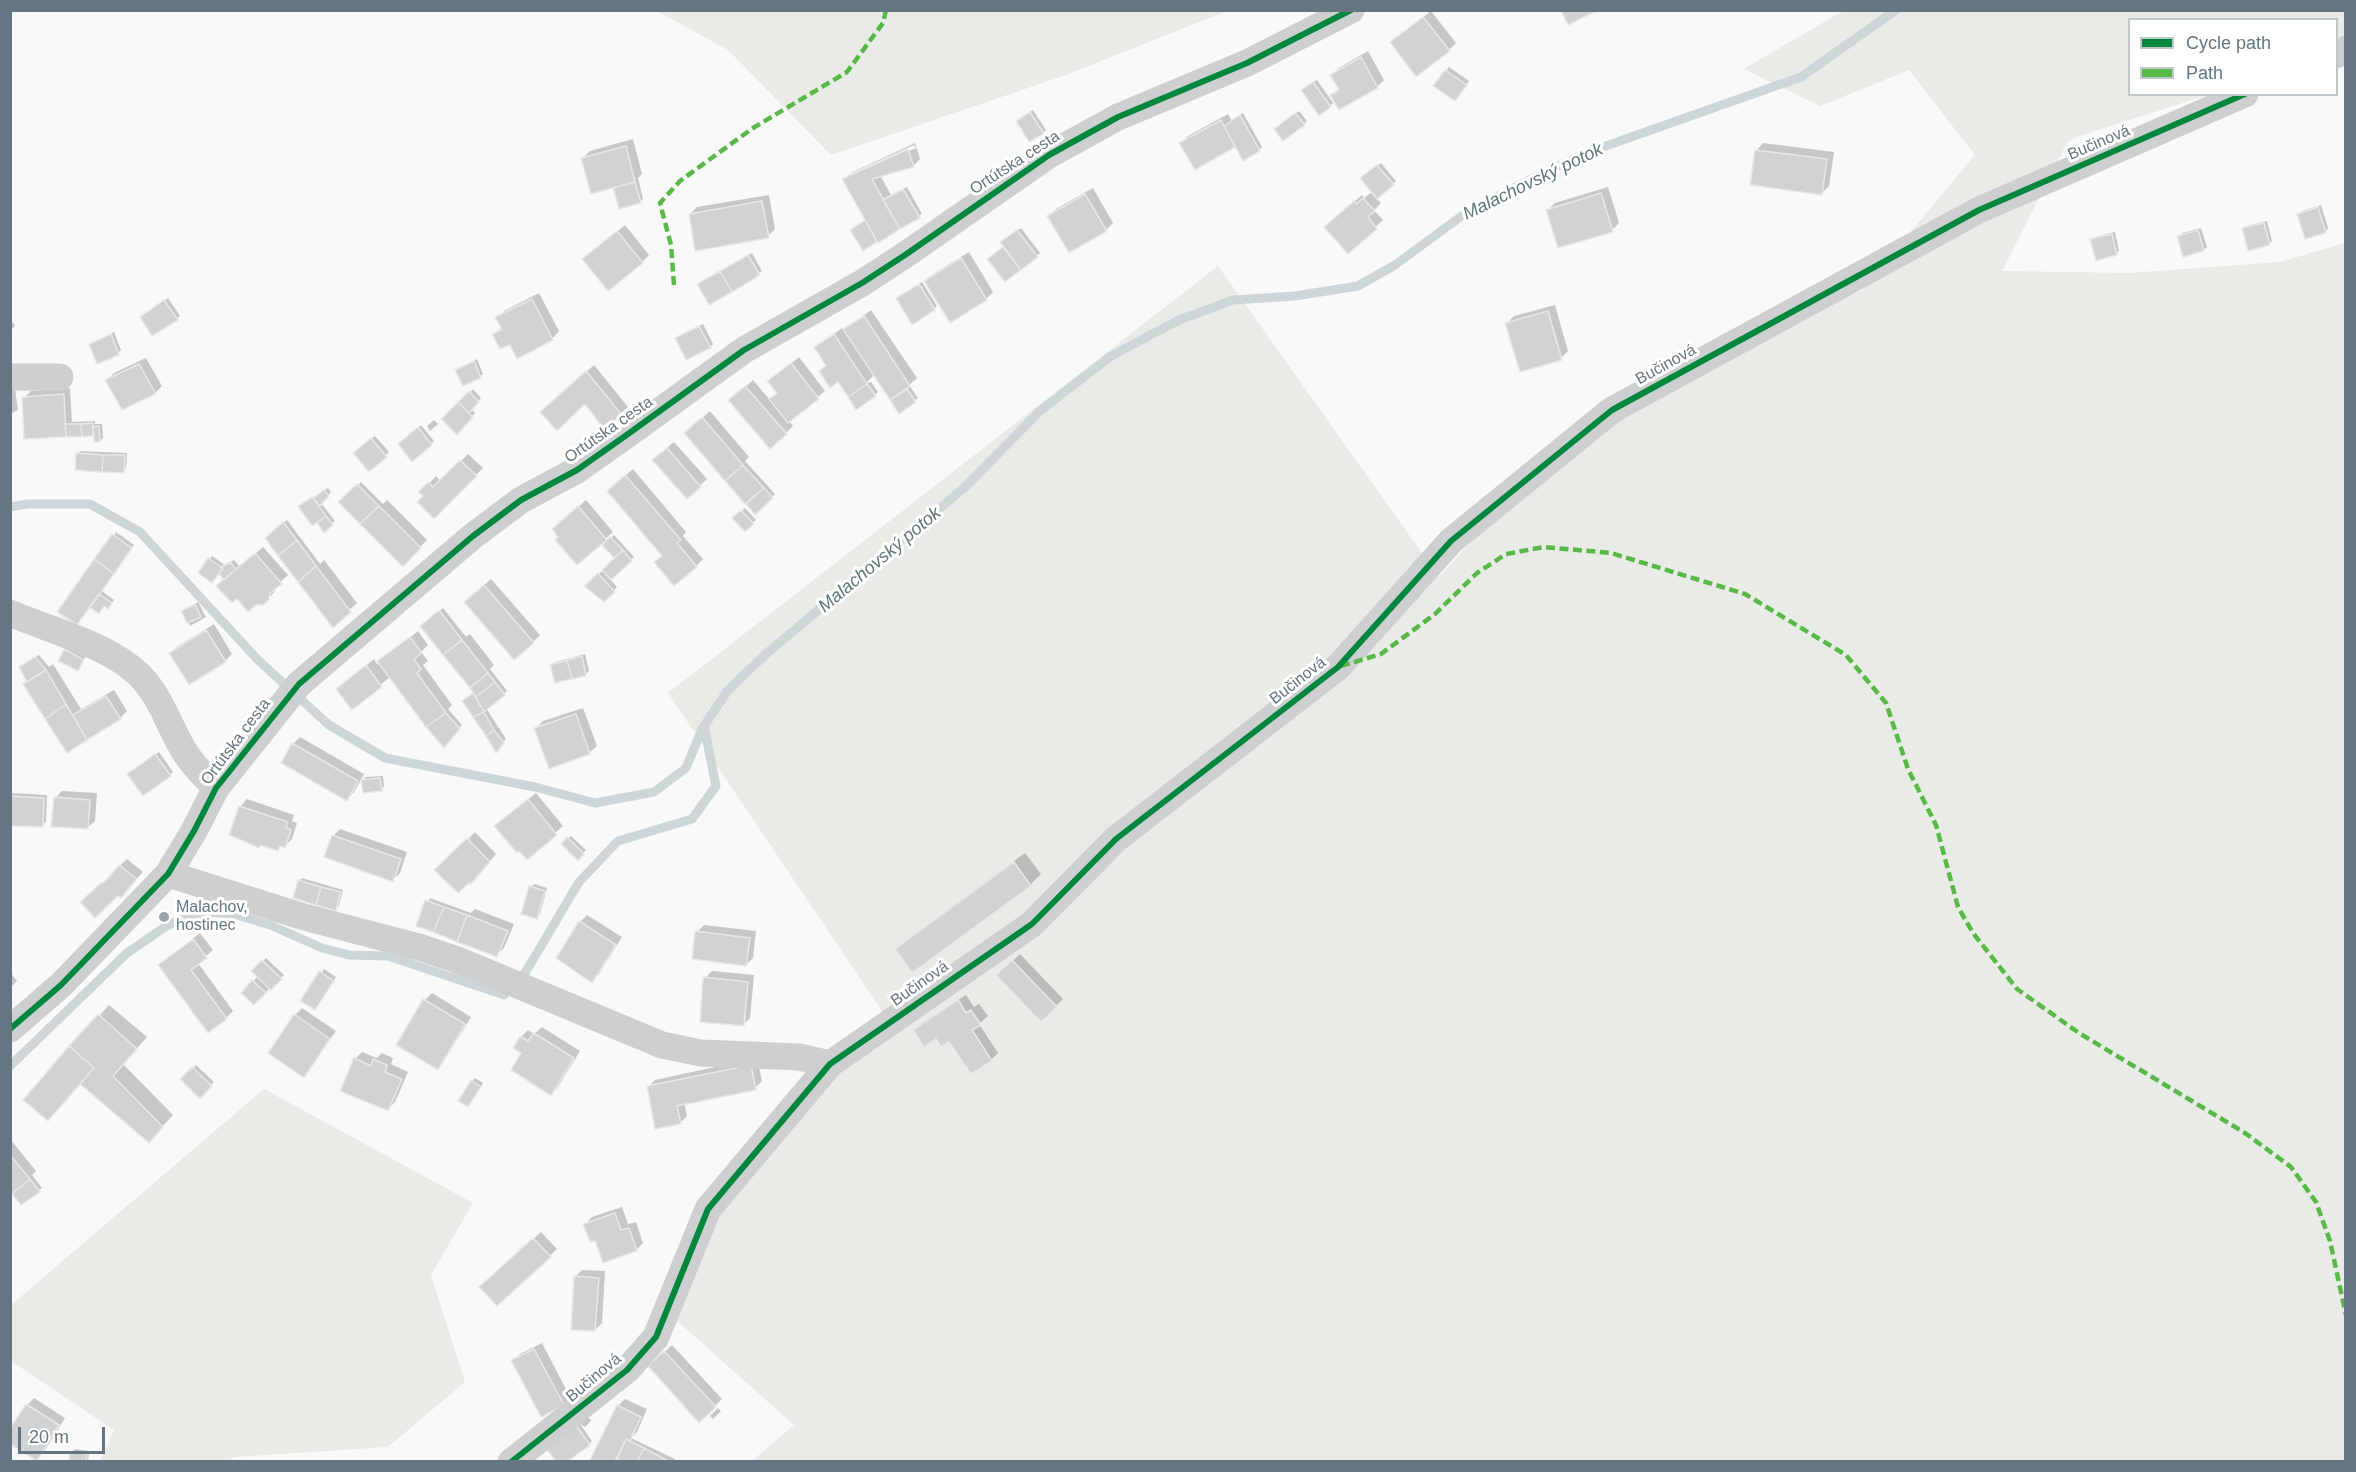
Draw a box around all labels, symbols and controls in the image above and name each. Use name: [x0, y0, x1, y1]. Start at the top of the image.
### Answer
legend: [2128, 18, 2338, 96]
text: Cycle path: [2186, 33, 2271, 53]
text: Path: [2186, 63, 2223, 83]
street label: Bučinová: [2065, 121, 2133, 165]
street label: Ortútska cesta: [967, 127, 1063, 199]
water label: Malachovský potok: [1459, 139, 1607, 225]
street label: Bučinová: [1633, 341, 1699, 389]
street label: Ortútska cesta: [561, 393, 657, 467]
water label: Malachovský potok: [814, 503, 946, 617]
street label: Bučinová: [1266, 653, 1330, 709]
street label: Ortútska cesta: [197, 695, 275, 789]
place label: Malachov, hostinec: [176, 898, 248, 936]
marker: Malachov, hostinec: [157, 910, 171, 924]
street label: Bučinová: [888, 957, 952, 1011]
street label: Bučinová: [563, 1349, 625, 1407]
scale bar: [21, 1415, 108, 1453]
text: 20 m: [29, 1427, 69, 1447]

